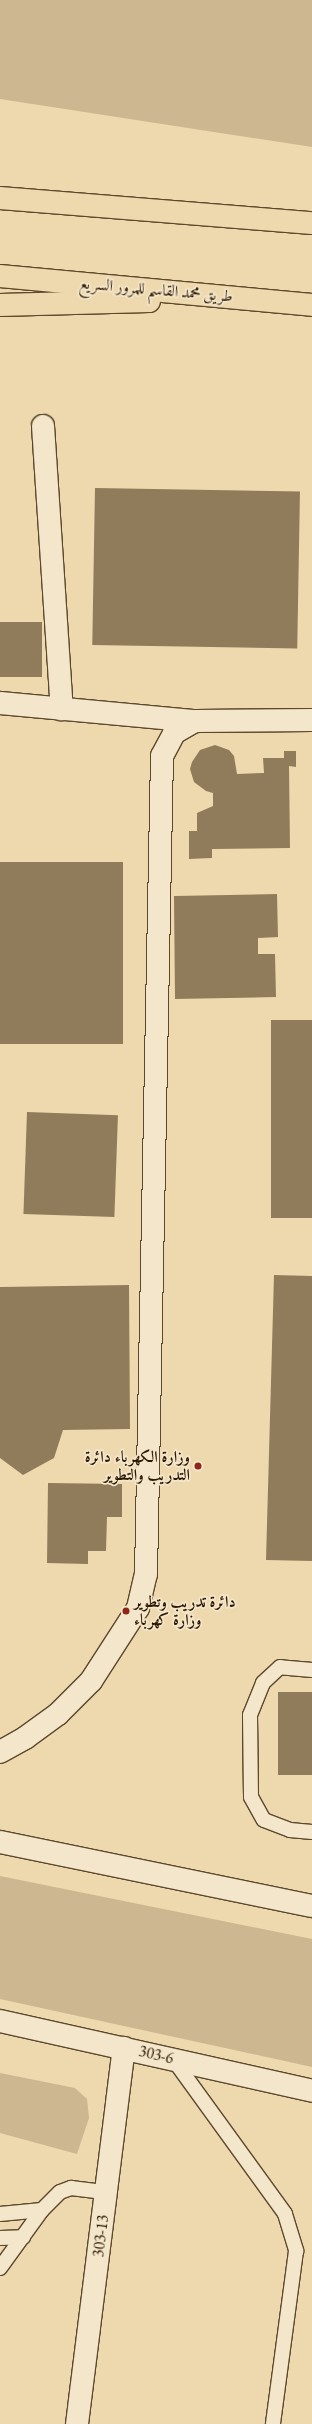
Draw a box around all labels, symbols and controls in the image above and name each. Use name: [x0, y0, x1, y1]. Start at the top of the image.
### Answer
street label: طريق محمد القاسم للمرور السريع: [78, 274, 234, 306]
place label: وزارة الكهرباء دائرة التدريب والتطوير: [85, 1447, 190, 1485]
marker: وزارة الكهرباء دائرة التدريب والتطوير: [193, 1461, 203, 1471]
place label: دائرة تدريب وتطوير وزارة كهرباء: [134, 1592, 236, 1630]
marker: دائرة تدريب وتطوير وزارة كهرباء: [121, 1606, 131, 1616]
street label: 303-6: [137, 2042, 175, 2068]
street label: 303-13: [89, 2214, 113, 2258]

